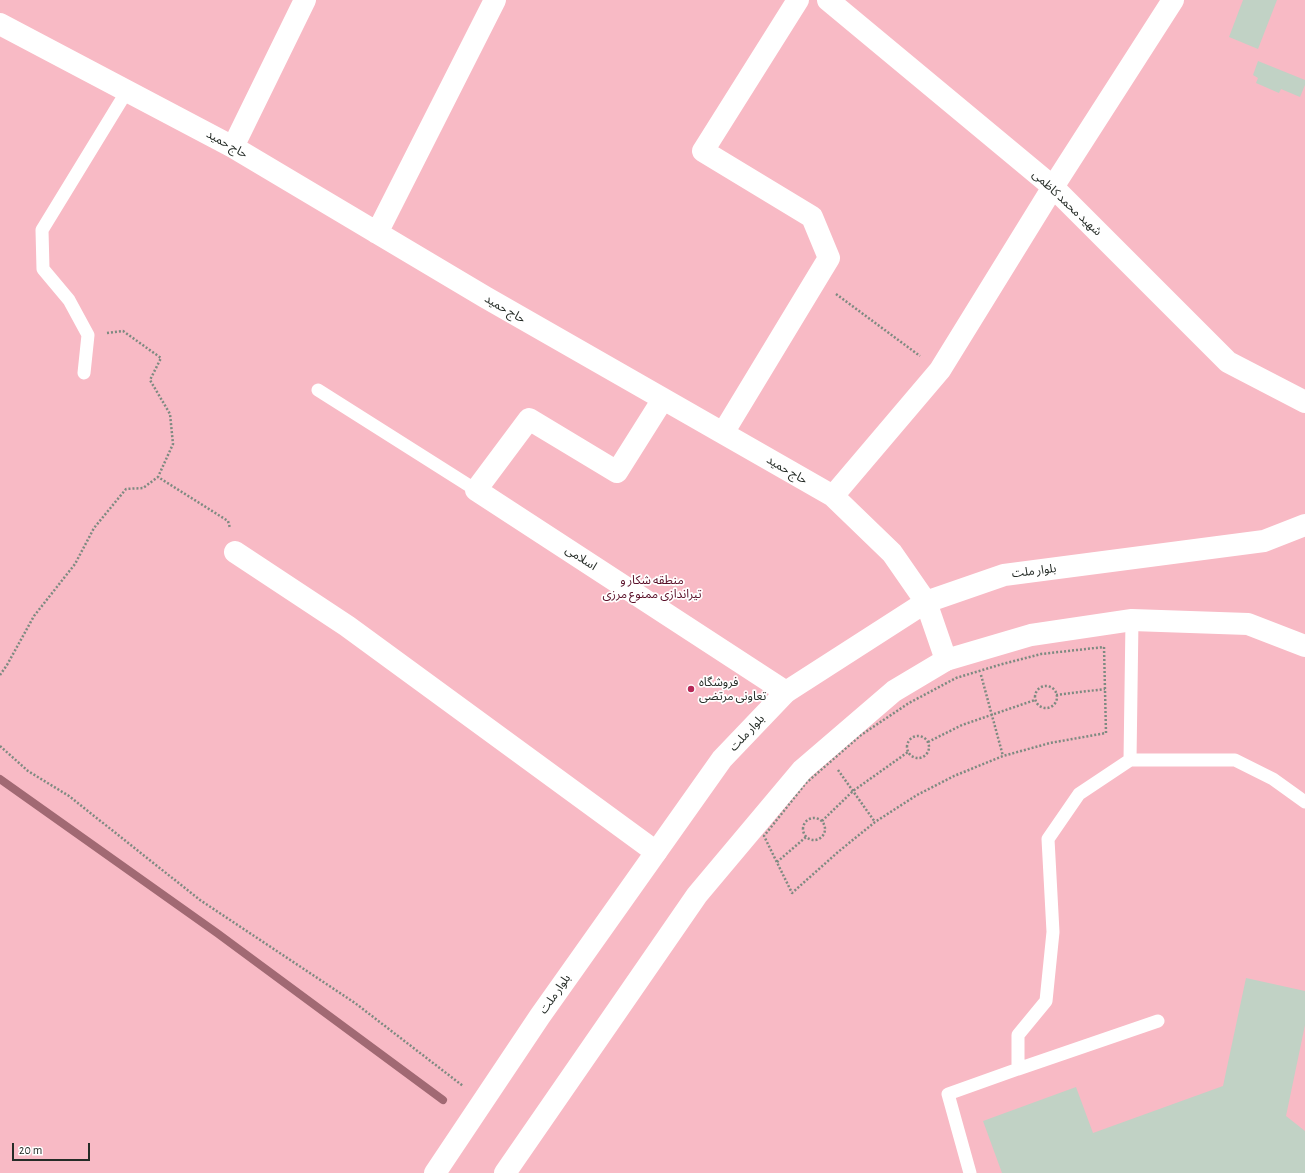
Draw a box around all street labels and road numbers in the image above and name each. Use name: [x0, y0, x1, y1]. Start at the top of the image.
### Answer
street label: حاج حمید: [204, 127, 250, 161]
street label: شهید محمد کاظمی: [1029, 167, 1105, 239]
street label: حاج حمید: [482, 291, 528, 327]
street label: حاج حمید: [764, 452, 810, 488]
street label: اسلامی: [563, 543, 599, 573]
street label: بلوار ملت: [1011, 561, 1057, 581]
street label: بلوار ملت: [726, 712, 768, 754]
street label: بلوار ملت: [536, 972, 574, 1016]

